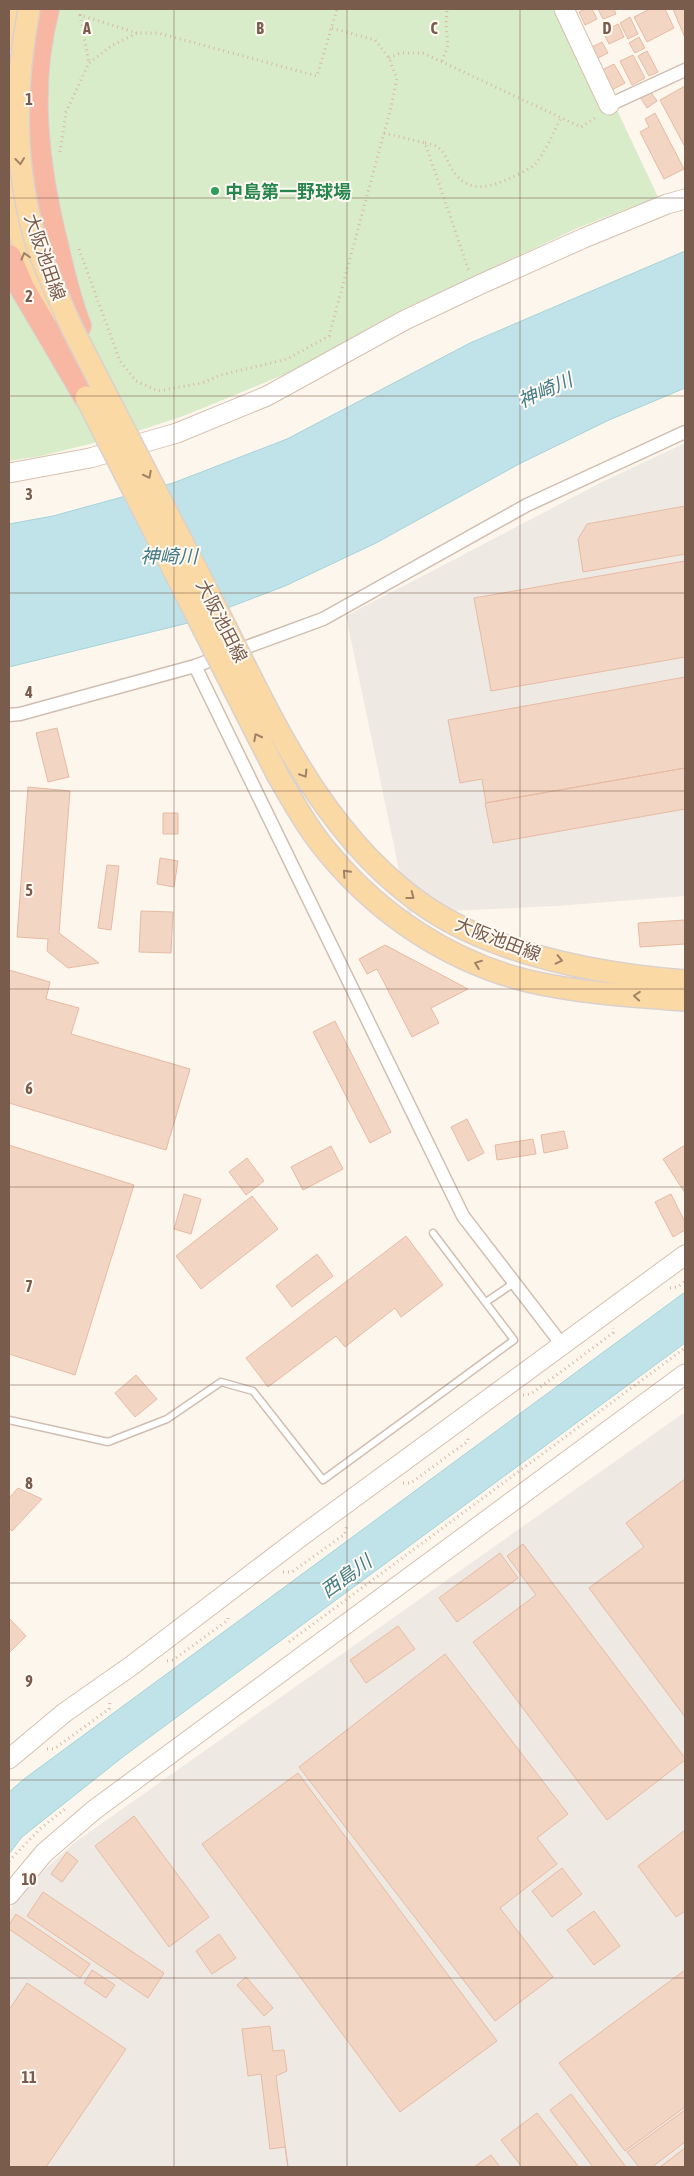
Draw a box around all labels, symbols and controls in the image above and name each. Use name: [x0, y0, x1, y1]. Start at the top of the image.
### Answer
text: A: [82, 19, 91, 37]
text: B: [256, 19, 264, 37]
text: C: [430, 19, 438, 37]
text: D: [603, 19, 612, 37]
text: 1: [25, 90, 33, 108]
one-way arrow: [15, 158, 26, 166]
place label: 中島第一野球場: [225, 181, 351, 202]
marker: 中島第一野球場: [209, 185, 221, 197]
street label: 大阪池田線: [20, 211, 70, 303]
one-way arrow: [20, 252, 30, 260]
text: 2: [25, 287, 33, 305]
water label: 神崎川: [514, 368, 577, 412]
one-way arrow: [142, 470, 152, 479]
text: 3: [25, 485, 33, 503]
water label: 神崎川: [140, 545, 199, 567]
street label: 大阪池田線: [192, 576, 252, 666]
text: 4: [24, 683, 33, 701]
one-way arrow: [253, 733, 264, 742]
one-way arrow: [298, 769, 308, 778]
one-way arrow: [342, 869, 351, 878]
text: 5: [25, 881, 33, 899]
one-way arrow: [405, 890, 414, 898]
street label: 大阪池田線: [452, 913, 544, 965]
one-way arrow: [554, 954, 563, 965]
one-way arrow: [474, 960, 483, 971]
one-way arrow: [632, 991, 640, 1002]
text: 6: [25, 1079, 33, 1097]
text: 7: [25, 1277, 33, 1295]
text: 8: [25, 1474, 33, 1492]
water label: 西島川: [316, 1549, 377, 1602]
text: 9: [25, 1672, 33, 1690]
text: 10: [21, 1870, 37, 1888]
text: 11: [21, 2068, 37, 2086]

